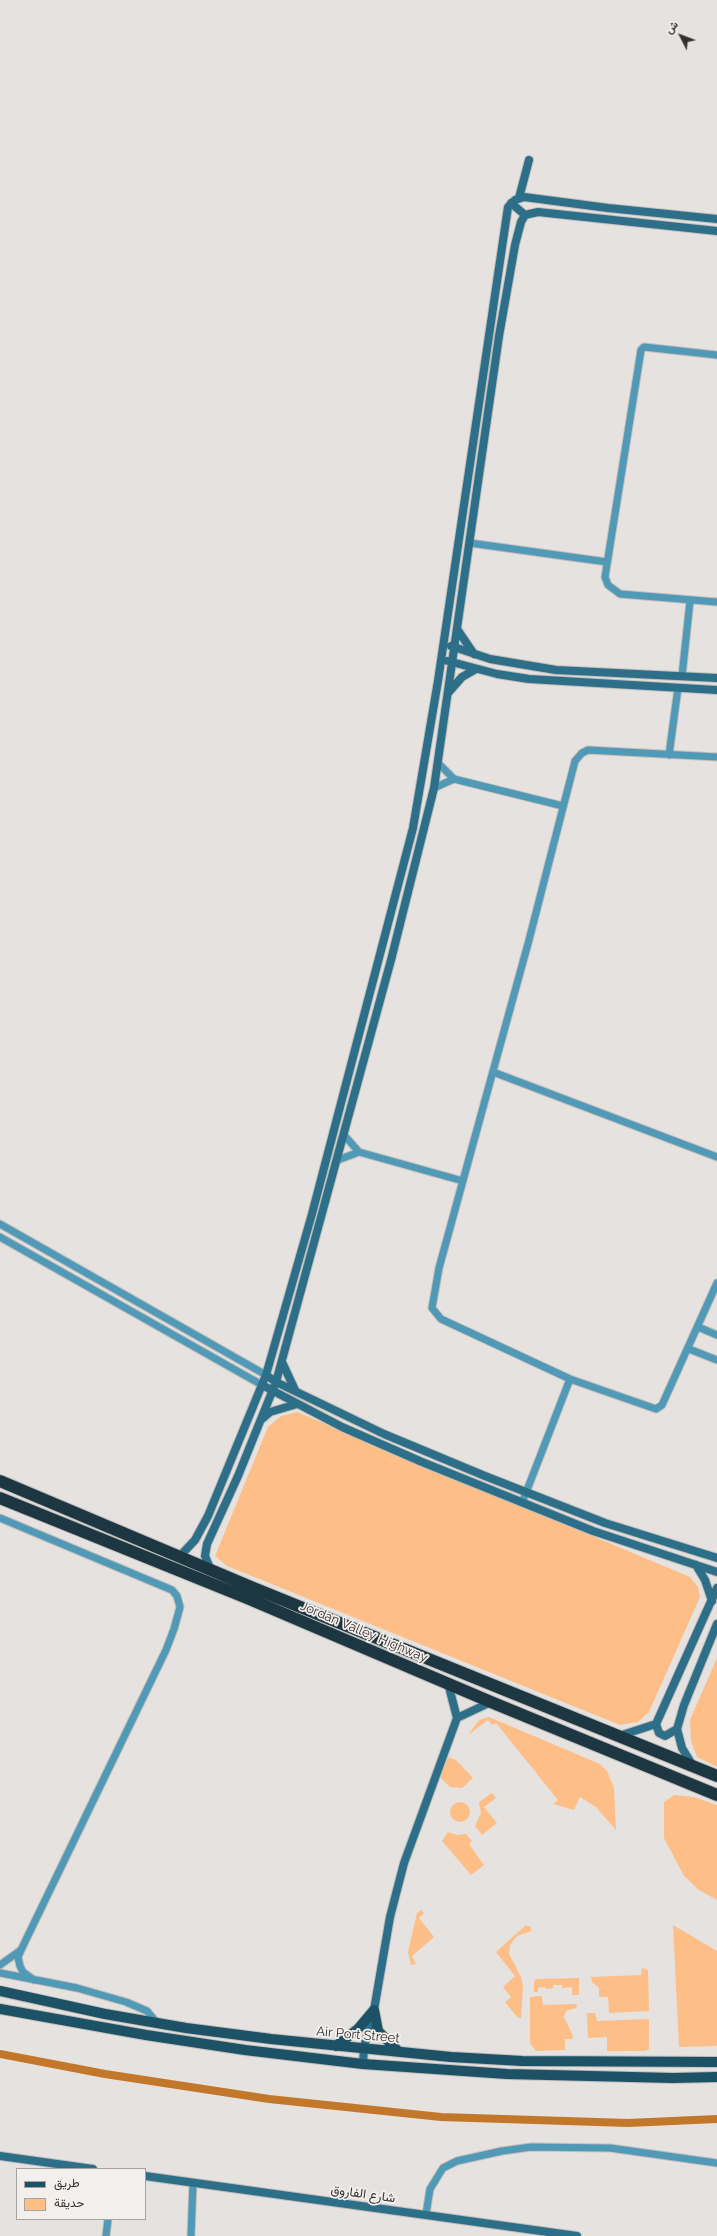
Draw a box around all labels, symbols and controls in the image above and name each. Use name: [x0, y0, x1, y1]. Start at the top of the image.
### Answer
north arrow: [661, 16, 701, 56]
text: ش: [662, 18, 681, 37]
street label: Jordan Valley Highway: [298, 1598, 430, 1666]
street label: Air Port Street: [316, 2024, 400, 2046]
legend: [16, 2168, 146, 2220]
text: طريق: [54, 2176, 79, 2190]
street label: شارع الفاروق: [330, 2182, 396, 2206]
text: حديقة: [54, 2196, 84, 2210]

